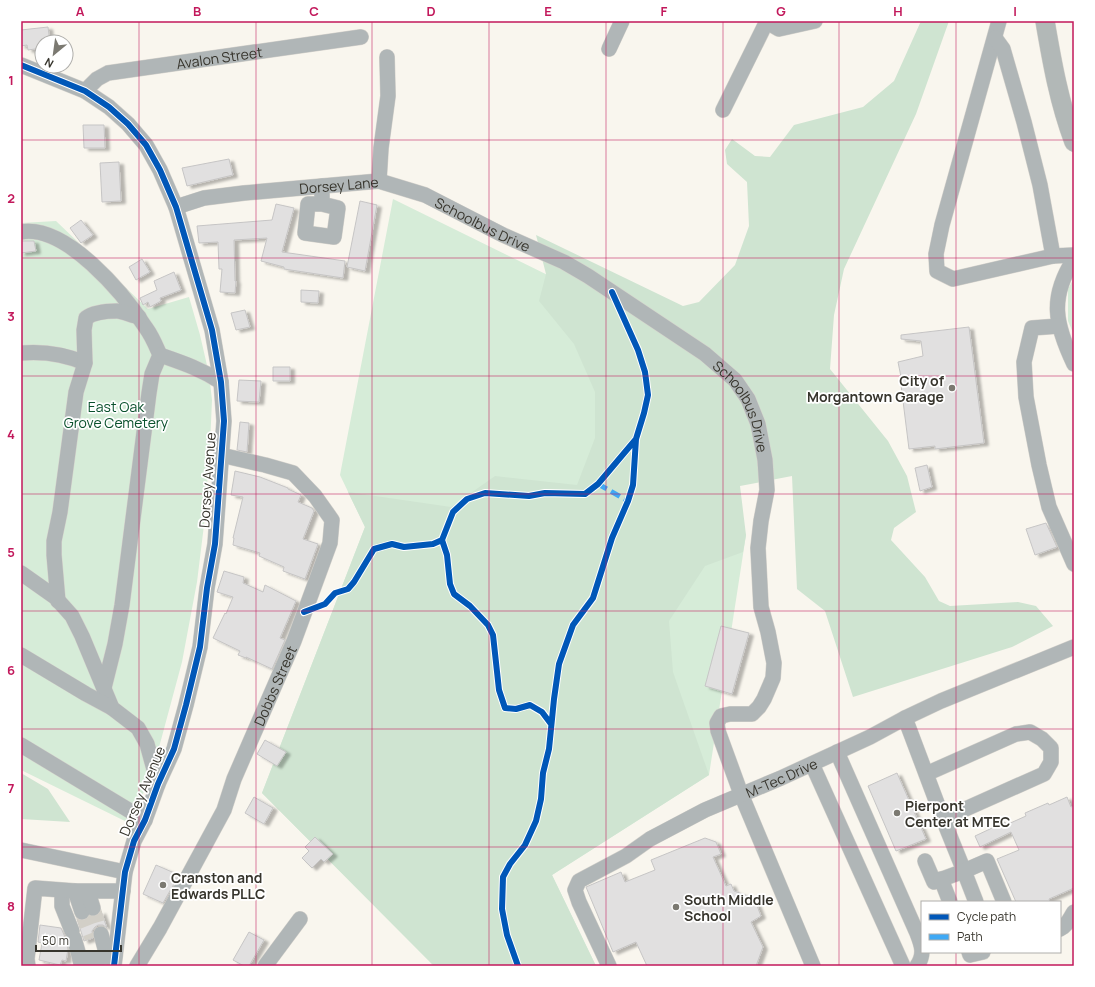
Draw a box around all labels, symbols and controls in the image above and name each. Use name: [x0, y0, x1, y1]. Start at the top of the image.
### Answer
text: A: [76, 2, 85, 20]
text: B: [193, 2, 201, 20]
text: C: [309, 2, 319, 20]
text: D: [426, 2, 436, 20]
text: E: [544, 2, 552, 20]
text: F: [661, 2, 668, 20]
text: G: [776, 2, 786, 20]
text: H: [893, 2, 903, 20]
text: I: [1013, 2, 1017, 20]
north arrow: [34, 34, 74, 74]
street label: Avalon Street: [175, 42, 264, 73]
text: N: [42, 55, 56, 72]
text: 1: [8, 71, 14, 89]
street label: Dorsey Lane: [298, 172, 379, 198]
text: 2: [7, 189, 15, 207]
street label: Schoolbus Drive: [432, 192, 533, 255]
text: 3: [7, 307, 15, 325]
street label: Schoolbus Drive: [709, 356, 773, 454]
place label: City of Morgantown Garage: [807, 371, 945, 406]
marker: City of Morgantown Garage: [947, 383, 957, 393]
park label: East Oak Grove Cemetery: [64, 397, 169, 432]
text: 4: [7, 425, 15, 443]
street label: Dorsey Avenue: [194, 431, 220, 529]
text: 5: [7, 543, 15, 561]
street label: Dobbs Street: [249, 642, 300, 729]
text: 6: [7, 661, 15, 679]
street label: Dorsey Avenue: [115, 743, 169, 839]
street label: M-Tec Drive: [743, 753, 820, 801]
text: 7: [8, 779, 15, 797]
place label: Pierpont Center at MTEC: [905, 796, 1010, 831]
marker: Pierpont Center at MTEC: [892, 808, 902, 818]
place label: Cranston and Edwards PLLC: [171, 868, 265, 903]
marker: Cranston and Edwards PLLC: [158, 880, 168, 890]
place label: South Middle School: [684, 890, 774, 925]
text: 8: [7, 897, 15, 915]
legend: [921, 901, 1061, 953]
marker: South Middle School: [671, 902, 681, 912]
text: Cycle path: [957, 908, 1016, 925]
scale bar: [36, 927, 121, 953]
text: Path: [957, 928, 983, 945]
text: 50 m: [42, 932, 69, 949]

